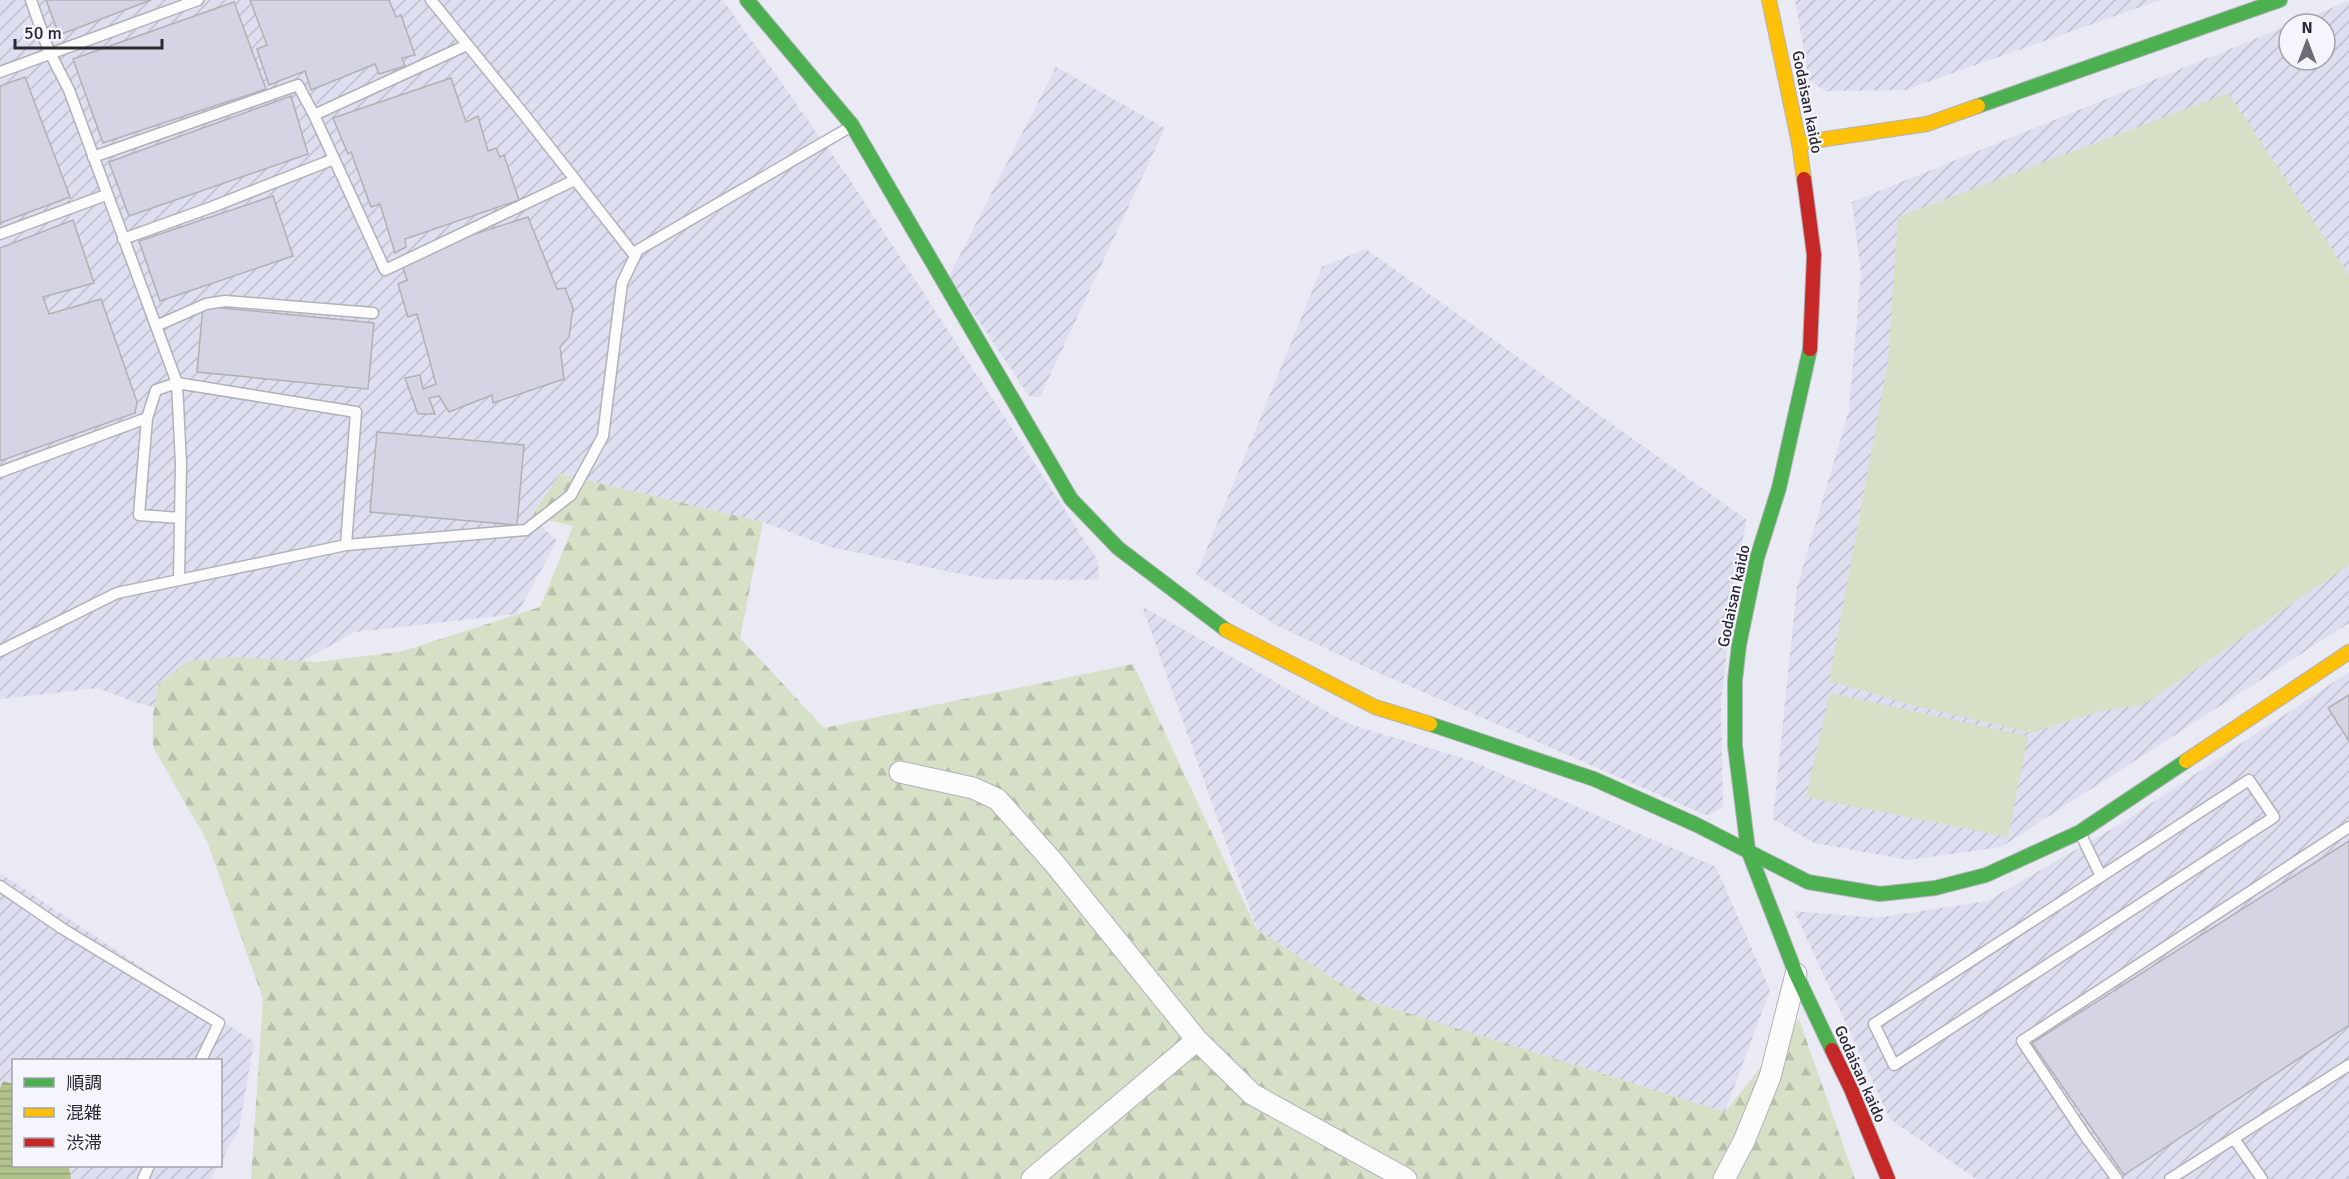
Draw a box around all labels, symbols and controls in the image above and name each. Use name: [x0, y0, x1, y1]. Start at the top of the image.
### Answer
scale bar: [15, 12, 162, 50]
north arrow: [2277, 12, 2337, 72]
text: N: [2301, 18, 2313, 38]
text: 50 m: [24, 22, 62, 44]
street label: Godaisan kaido: [1787, 49, 1827, 155]
street label: Godaisan kaido: [1713, 543, 1755, 649]
street label: Godaisan kaido: [1830, 1022, 1890, 1126]
legend: [12, 1059, 222, 1167]
text: 順調: [66, 1072, 102, 1094]
text: 混雑: [66, 1102, 102, 1124]
text: 渋滞: [66, 1132, 102, 1154]

